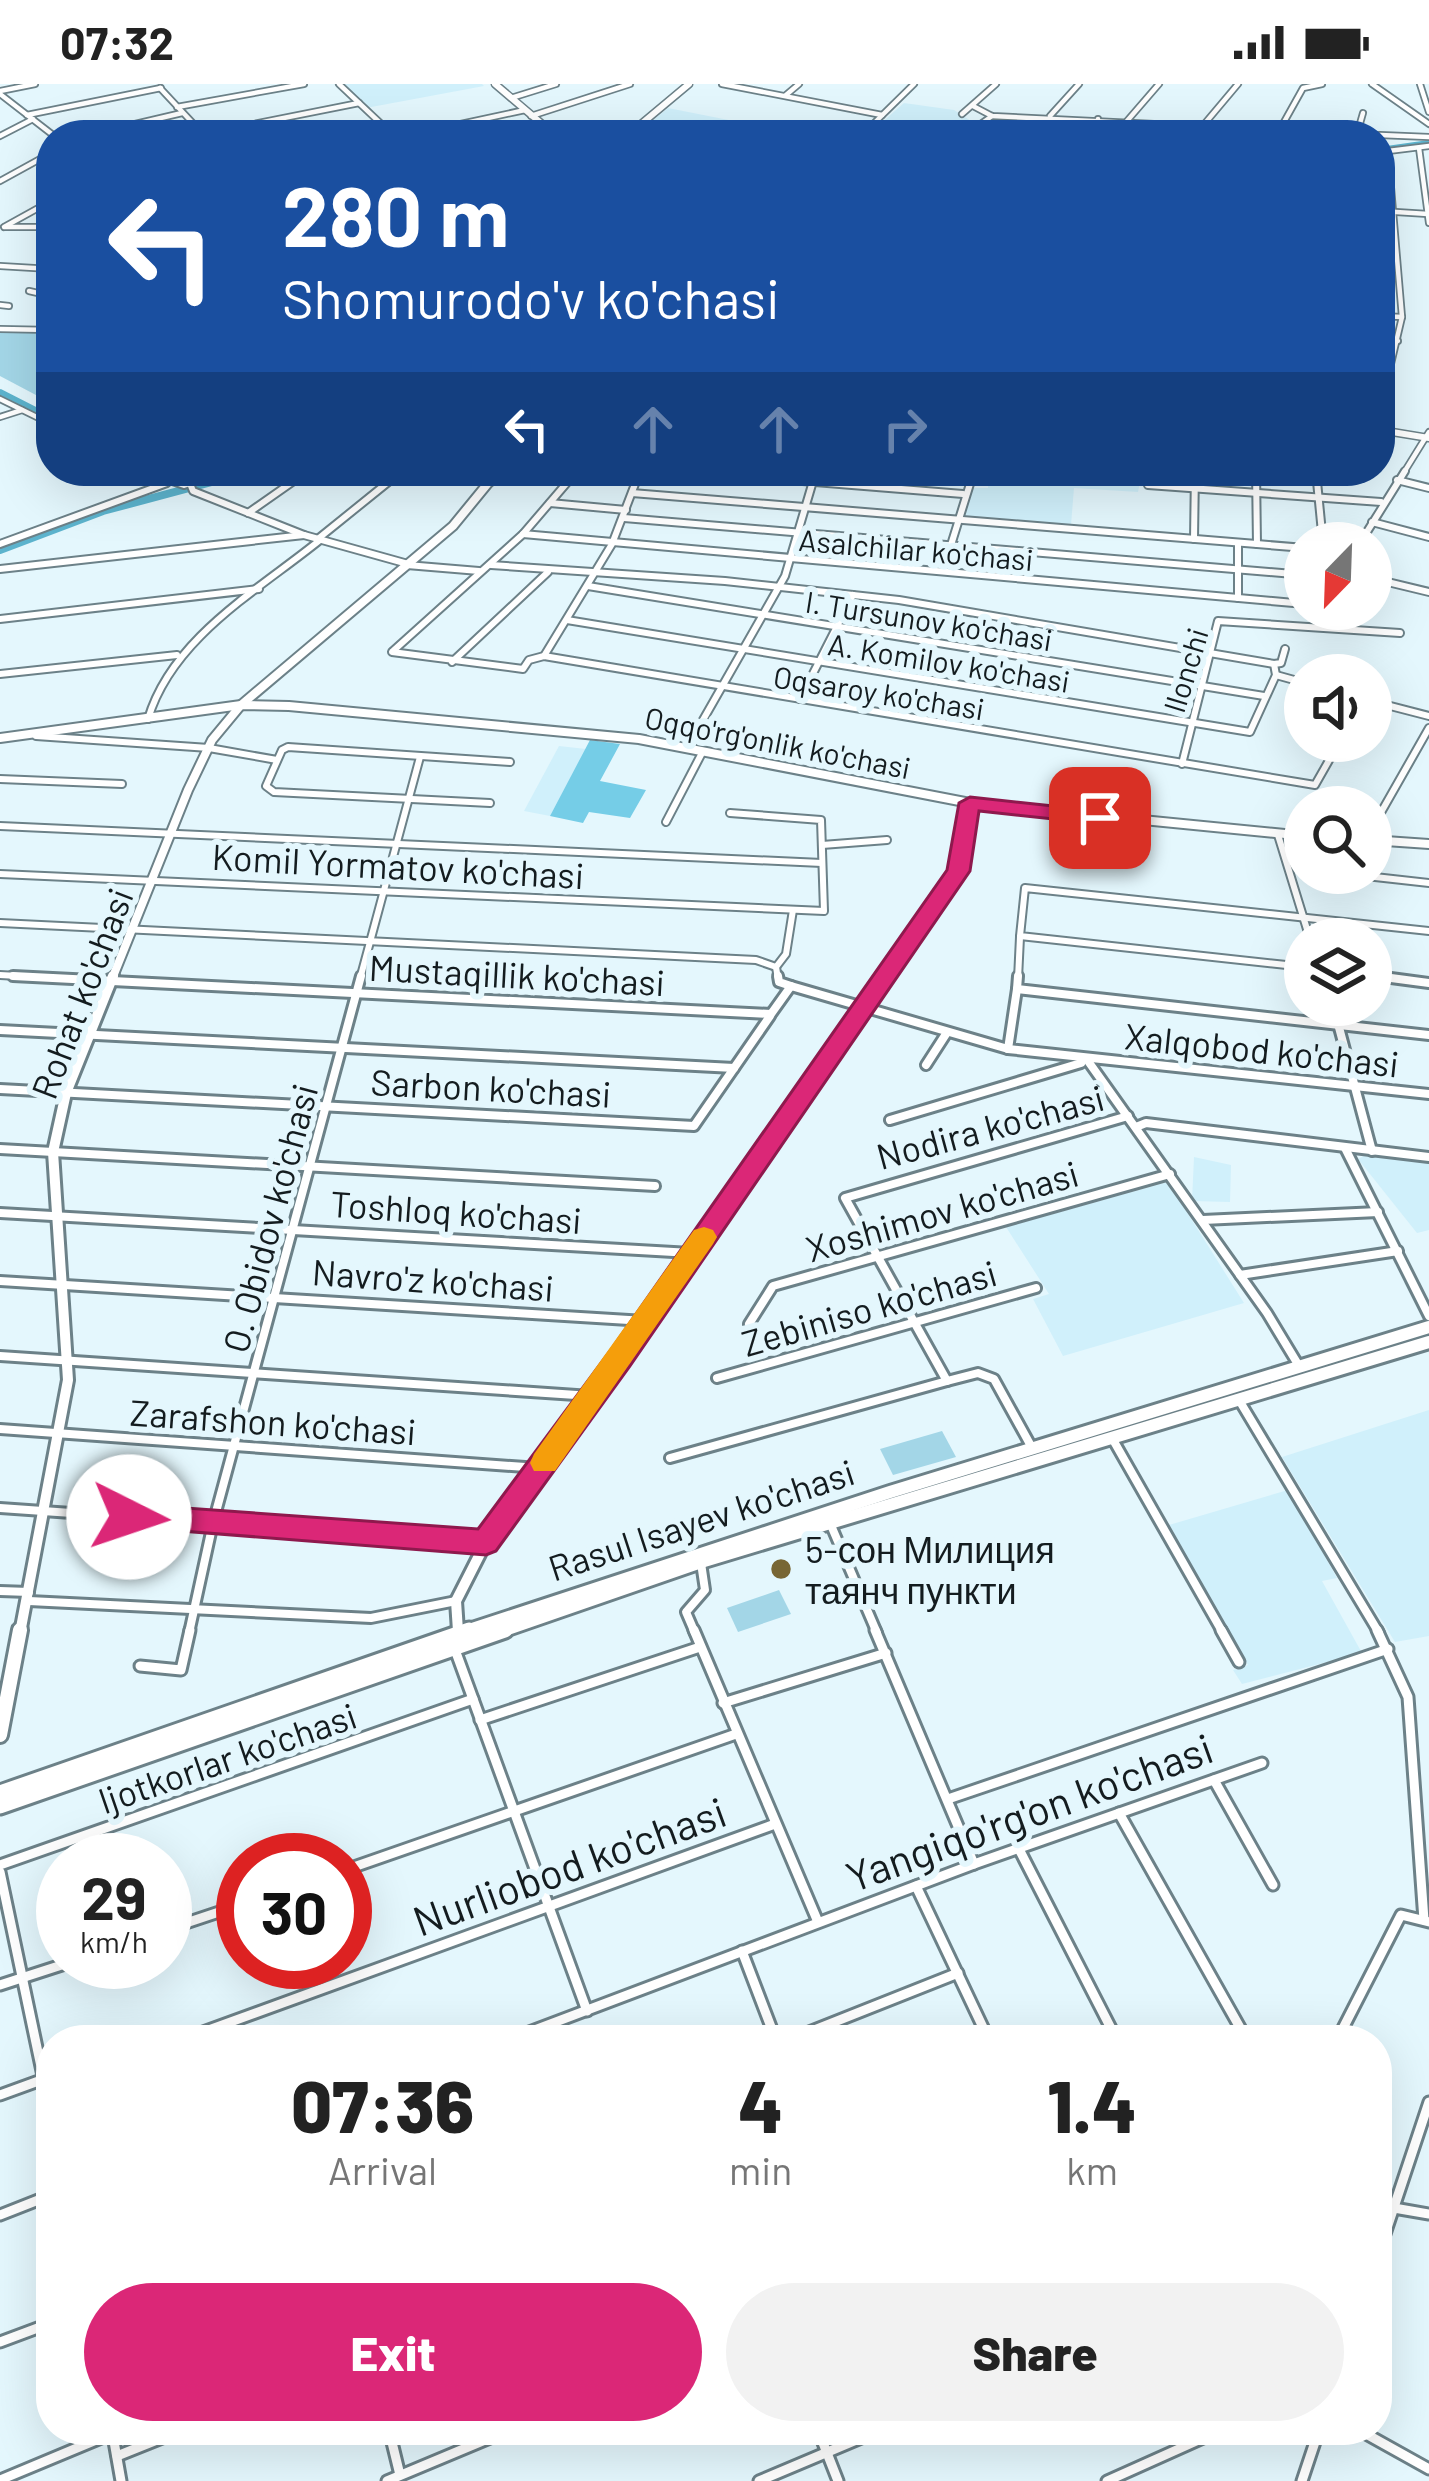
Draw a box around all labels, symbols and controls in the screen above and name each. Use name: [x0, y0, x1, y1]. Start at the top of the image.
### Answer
text: 07:32: [60, 15, 174, 69]
text: 280 m: [282, 163, 509, 264]
icon: left: [84, 168, 240, 324]
text: Shomurodo'v ko'chasi: [282, 265, 780, 330]
icon: left: [494, 396, 560, 462]
icon: ahead: [620, 396, 686, 462]
icon: ahead: [746, 396, 812, 462]
icon: right: [872, 396, 938, 462]
street label: Asalchilar ko'chasi: [797, 521, 1035, 577]
north arrow: [1284, 522, 1392, 630]
map controls: [1284, 522, 1392, 1026]
street label: I. Tursunov ko'chasi: [803, 583, 1055, 657]
street label: Ilonchi: [1155, 623, 1215, 717]
street label: A. Komilov ko'chasi: [826, 625, 1072, 699]
button: sound: [1284, 654, 1392, 762]
street label: Oqsaroy ko'chasi: [771, 658, 987, 726]
street label: Oqqo'rg'onlik ko'chasi: [642, 699, 914, 785]
pin: [1049, 767, 1151, 869]
icon: arrive: [1067, 785, 1133, 851]
button: search: [1284, 786, 1392, 894]
street label: Komil Yormatov ko'chasi: [211, 834, 585, 896]
street label: Rohat ko'chasi: [21, 882, 141, 1104]
button: layers: [1284, 918, 1392, 1026]
street label: Mustaqillik ko'chasi: [368, 945, 666, 1003]
street label: Xalqobod ko'chasi: [1123, 1013, 1401, 1085]
street label: Sarbon ko'chasi: [370, 1059, 612, 1115]
street label: Nodira ko'chasi: [871, 1075, 1109, 1177]
street label: O. Obidov ko'chasi: [213, 1079, 325, 1357]
street label: Xoshimov ko'chasi: [801, 1151, 1083, 1269]
street label: Toshloq ko'chasi: [329, 1181, 583, 1241]
street label: Navro'z ko'chasi: [311, 1249, 555, 1309]
street label: Zebiniso ko'chasi: [737, 1250, 1001, 1364]
street label: Zarafshon ko'chasi: [128, 1390, 418, 1452]
street label: Rasul Isayev ko'chasi: [543, 1449, 859, 1589]
position arrow: [66, 1454, 192, 1580]
place label: 5-сон Милиция таянч пункти: [805, 1527, 1055, 1612]
marker: 5-сон Милиция таянч пункти: [768, 1556, 794, 1582]
street label: Ijotkorlar ko'chasi: [92, 1693, 362, 1821]
street label: Yangiqo'rg'on ko'chasi: [839, 1721, 1219, 1902]
street label: Nurliobod ko'chasi: [406, 1785, 732, 1945]
speed limit sign: 30: [216, 1833, 372, 1989]
text: 29: [81, 1860, 147, 1932]
text: km/h: [80, 1923, 148, 1959]
text: 07:36: [291, 2061, 474, 2147]
text: 4: [738, 2061, 783, 2147]
text: 1.4: [1047, 2061, 1137, 2147]
text: Arrival: [328, 2146, 437, 2193]
text: min: [729, 2146, 792, 2193]
text: km: [1066, 2146, 1118, 2193]
button: Exit: [84, 2283, 702, 2421]
button: Share: [726, 2283, 1344, 2421]

